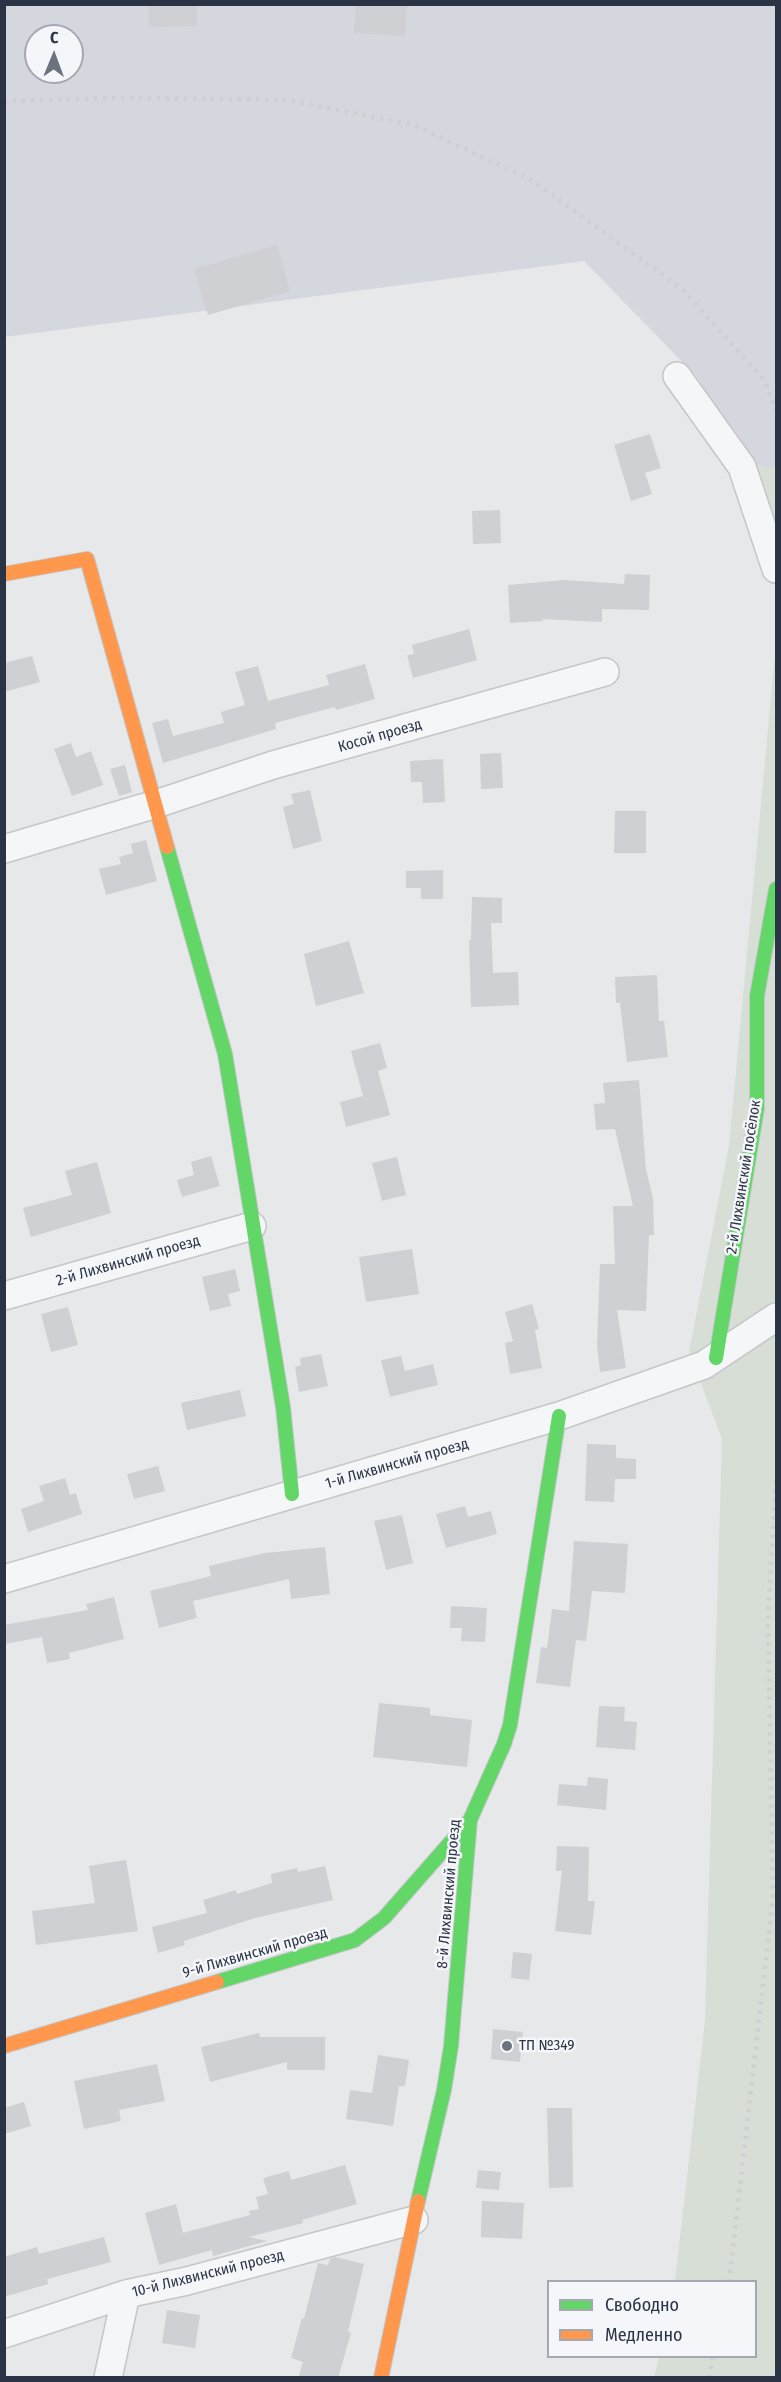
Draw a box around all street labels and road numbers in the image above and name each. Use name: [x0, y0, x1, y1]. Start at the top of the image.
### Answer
street label: Косой проезд: [336, 715, 424, 757]
street label: 2-й Лихвинский посёлок: [723, 1099, 765, 1255]
street label: 2-й Лихвинский проезд: [54, 1232, 202, 1290]
street label: 1-й Лихвинский проезд: [323, 1435, 471, 1493]
street label: 8-й Лихвинский проезд: [434, 1819, 464, 1969]
street label: 9-й Лихвинский проезд: [181, 1924, 329, 1982]
street label: 10-й Лихвинский проезд: [130, 2246, 286, 2302]

